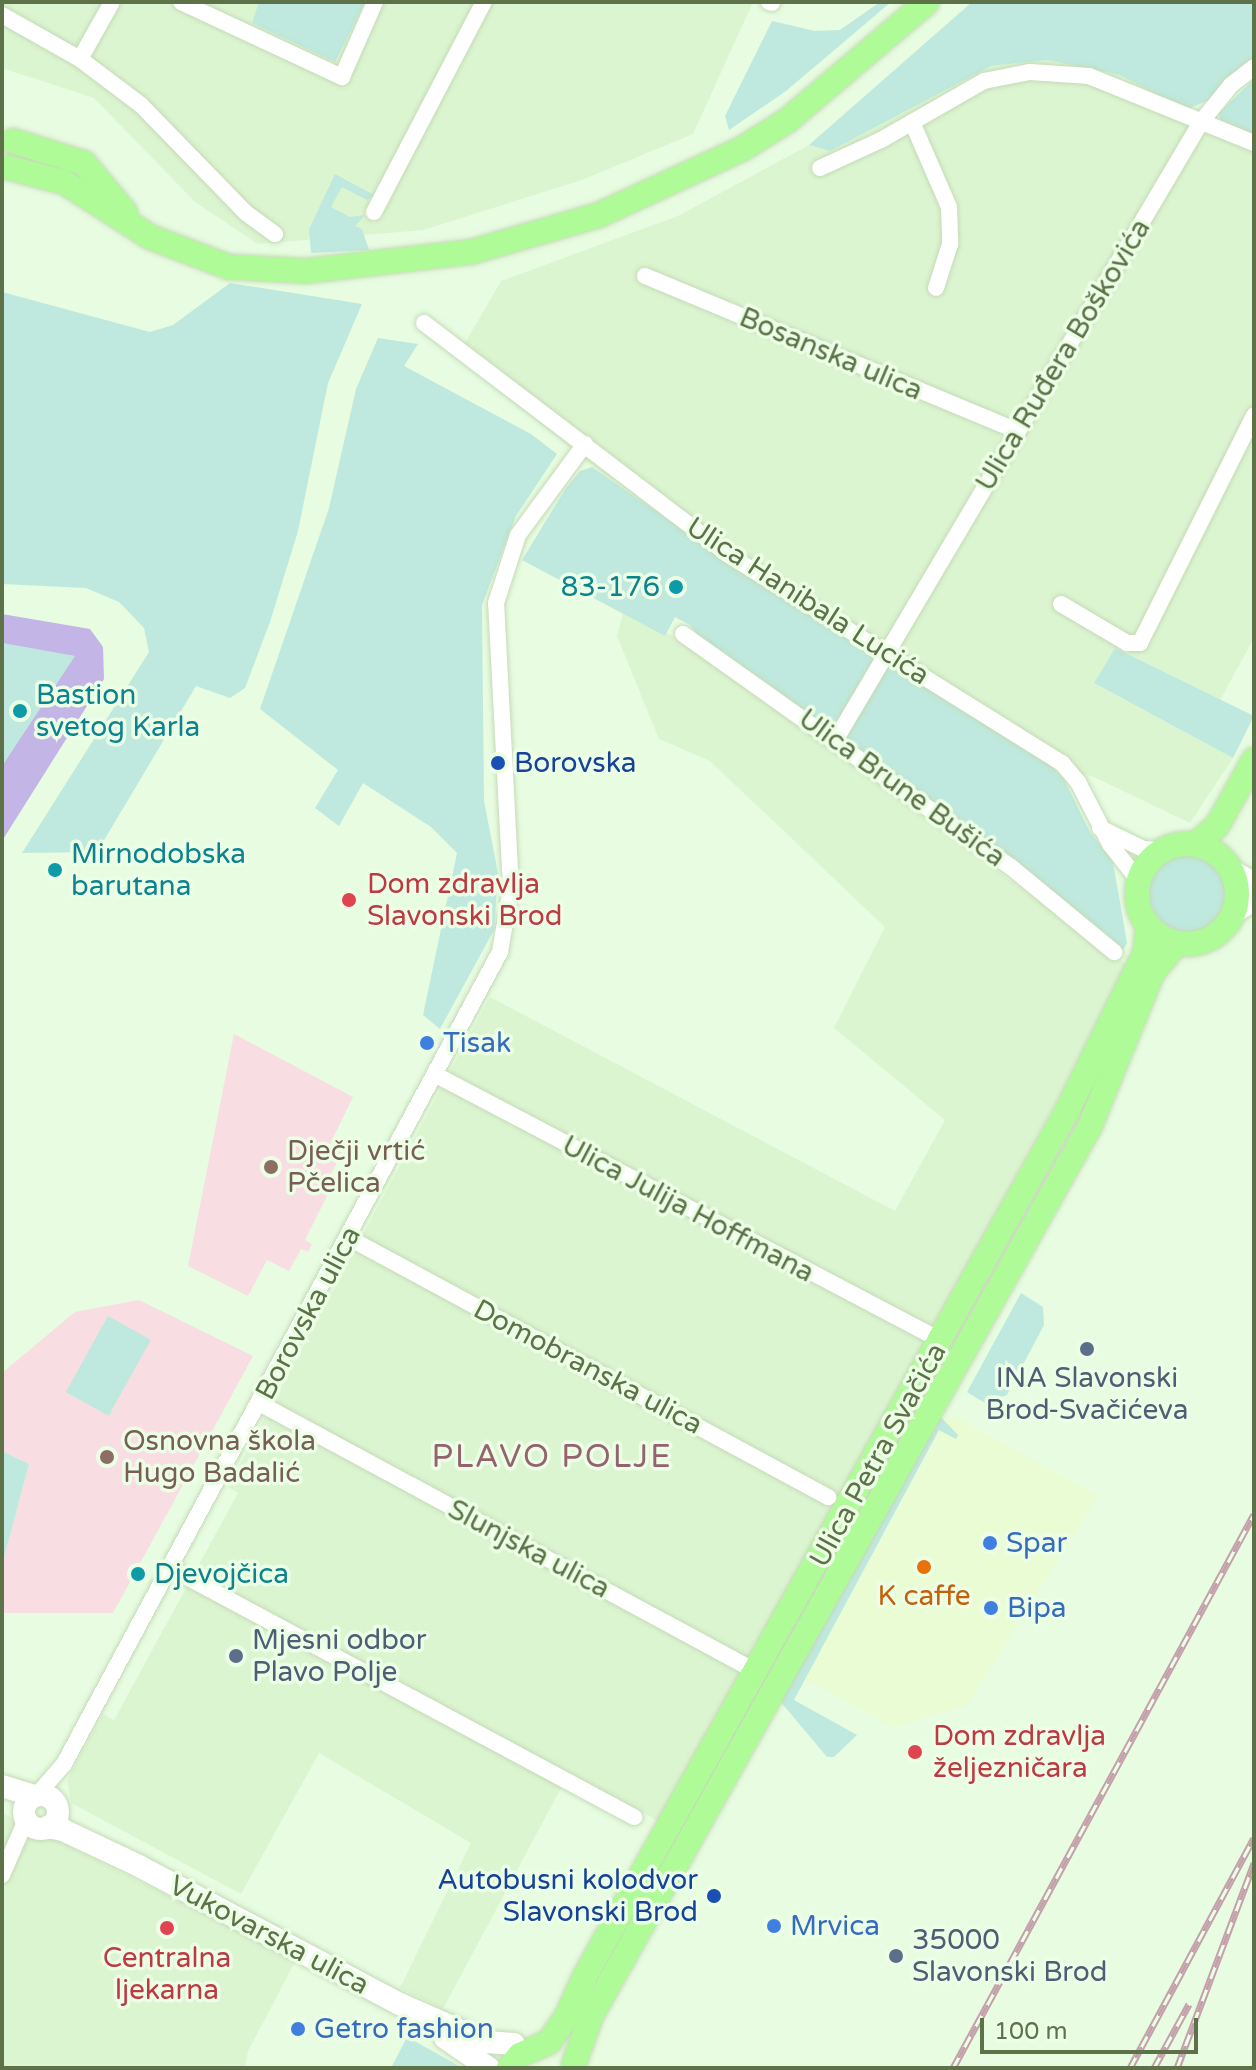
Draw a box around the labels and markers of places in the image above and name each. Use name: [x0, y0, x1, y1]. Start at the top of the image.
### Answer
place label: 83-176: [561, 570, 660, 604]
marker: 83-176: [667, 578, 685, 596]
place label: Bastion svetog Karla: [36, 678, 200, 744]
marker: Bastion svetog Karla: [11, 702, 29, 720]
place label: Borovska: [514, 746, 636, 780]
marker: Borovska: [489, 754, 507, 772]
place label: Mirnodobska barutana: [71, 837, 246, 903]
marker: Mirnodobska barutana: [46, 861, 64, 879]
place label: Dom zdravlja Slavonski Brod: [367, 867, 562, 933]
marker: Dom zdravlja Slavonski Brod: [338, 889, 360, 911]
place label: Tisak: [443, 1026, 511, 1060]
marker: Tisak: [418, 1034, 436, 1052]
place label: Dječji vrtić Pčelica: [287, 1134, 425, 1200]
marker: Dječji vrtić Pčelica: [262, 1158, 280, 1176]
marker: INA Slavonski Brod-Svačićeva: [1078, 1340, 1096, 1358]
place label: INA Slavonski Brod-Svačićeva: [986, 1361, 1188, 1427]
place label: Osnovna škola Hugo Badalić: [123, 1424, 316, 1490]
marker: Osnovna škola Hugo Badalić: [98, 1448, 116, 1466]
place label: Spar: [1006, 1526, 1067, 1560]
marker: Spar: [981, 1534, 999, 1552]
place label: Djevojčica: [154, 1557, 289, 1591]
marker: K caffe: [915, 1558, 933, 1576]
marker: Djevojčica: [129, 1565, 147, 1583]
place label: K caffe: [877, 1579, 971, 1613]
place label: Bipa: [1007, 1591, 1067, 1625]
marker: Bipa: [982, 1599, 1000, 1617]
place label: Mjesni odbor Plavo Polje: [252, 1623, 427, 1689]
marker: Mjesni odbor Plavo Polje: [227, 1647, 245, 1665]
place label: Dom zdravlja željezničara: [933, 1719, 1106, 1785]
marker: Dom zdravlja željezničara: [904, 1741, 926, 1763]
place label: Autobusni kolodvor Slavonski Brod: [437, 1863, 698, 1929]
marker: Autobusni kolodvor Slavonski Brod: [705, 1887, 723, 1905]
place label: Mrvica: [790, 1909, 880, 1943]
marker: Mrvica: [765, 1917, 783, 1935]
marker: Centralna ljekarna: [158, 1919, 176, 1937]
place label: 35000 Slavonski Brod: [912, 1923, 1107, 1989]
place label: Centralna ljekarna: [103, 1941, 231, 2007]
marker: 35000 Slavonski Brod: [887, 1947, 905, 1965]
place label: Getro fashion: [314, 2012, 494, 2046]
marker: Getro fashion: [289, 2020, 307, 2038]

